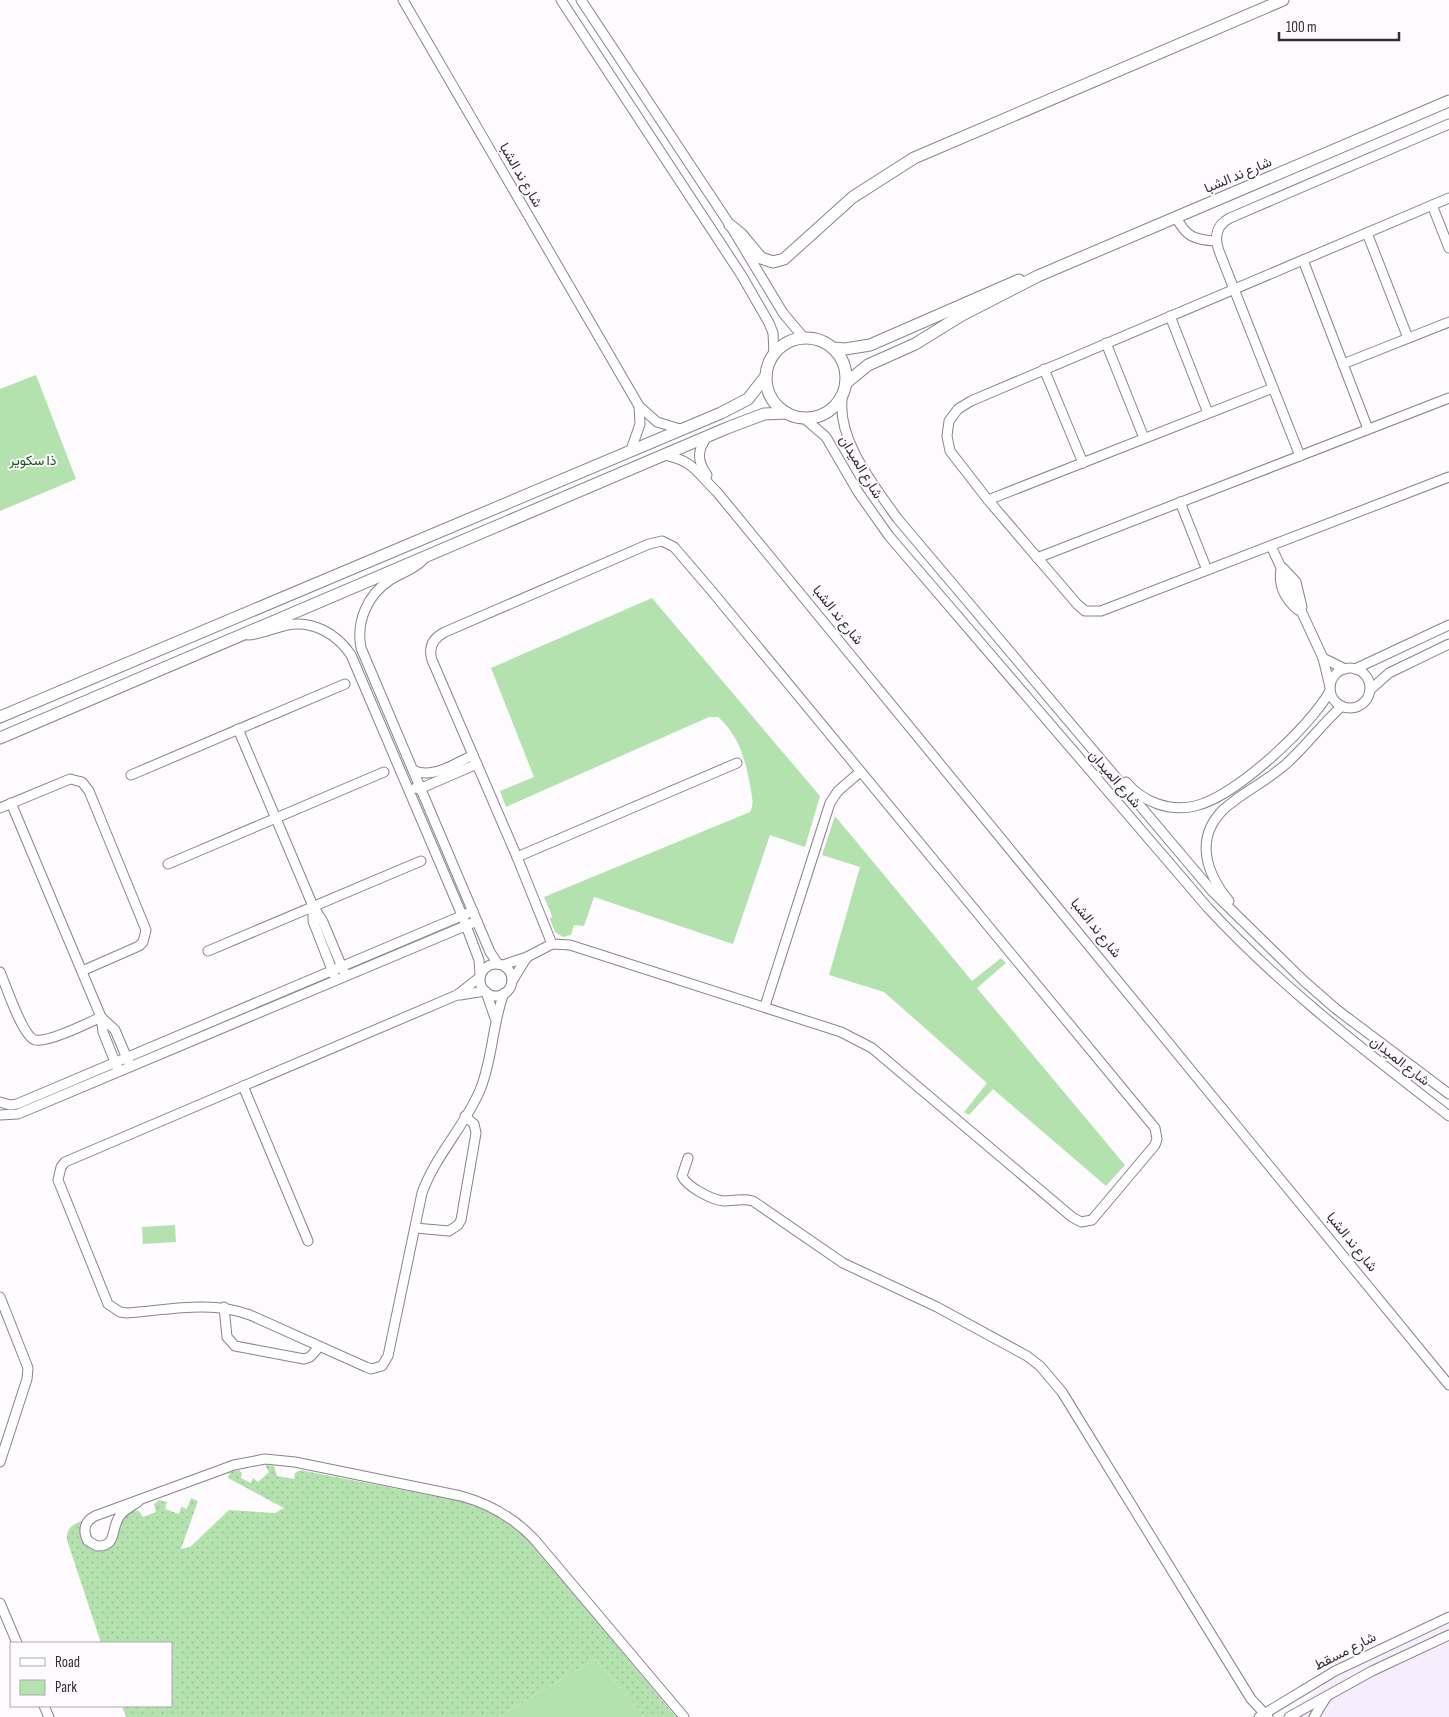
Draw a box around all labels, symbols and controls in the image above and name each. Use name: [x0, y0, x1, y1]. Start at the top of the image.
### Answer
scale bar: [1279, 10, 1399, 42]
text: 100 m: [1286, 18, 1317, 37]
street label: شارع ند الشبا: [494, 140, 546, 211]
street label: شارع ند الشبا: [1202, 153, 1275, 199]
street label: شارع الميدان: [834, 432, 887, 503]
park label: ذا سكوير: [9, 452, 57, 469]
street label: شارع ند الشبا: [807, 582, 867, 649]
street label: شارع الميدان: [1084, 747, 1145, 813]
street label: شارع ند الشبا: [1065, 895, 1125, 962]
street label: شارع الميدان: [1366, 1032, 1433, 1091]
street label: شارع ند الشبا: [1321, 1209, 1381, 1276]
street label: شارع مسقط: [1311, 1628, 1380, 1676]
legend: [10, 1642, 172, 1707]
text: Road: [55, 1653, 80, 1672]
text: Park: [55, 1678, 77, 1697]

